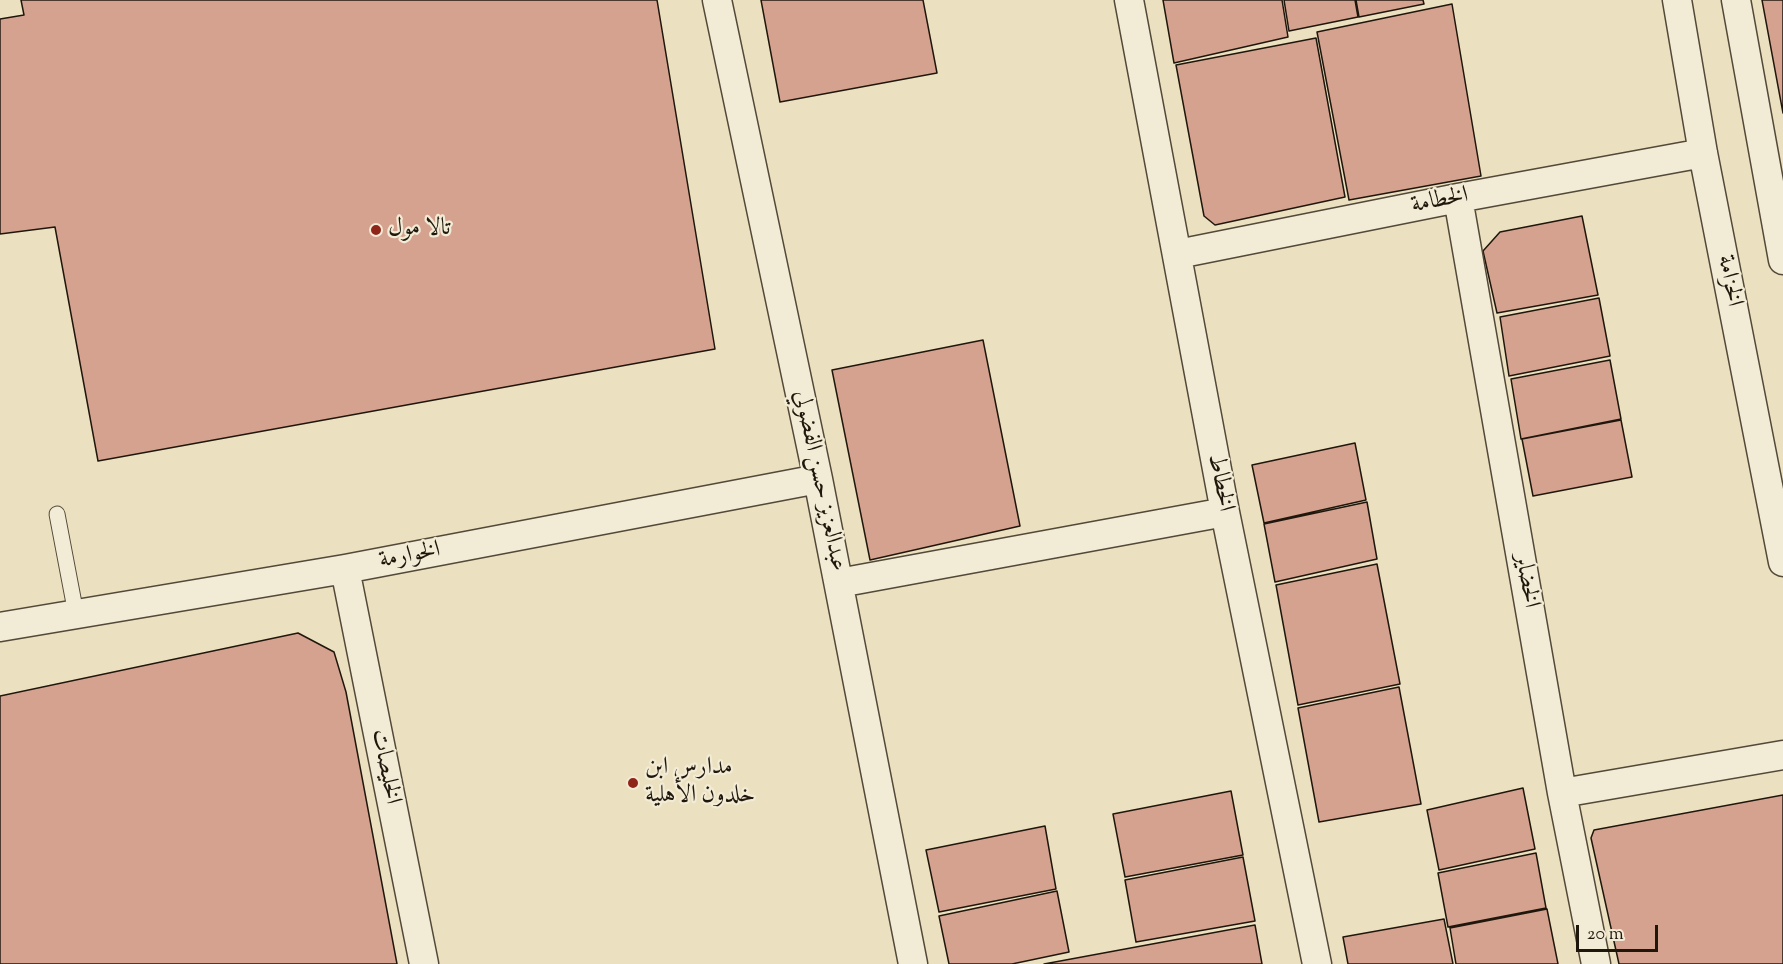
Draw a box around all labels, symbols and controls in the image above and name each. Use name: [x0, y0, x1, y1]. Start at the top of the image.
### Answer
street label: الخطامة: [1409, 182, 1471, 222]
place label: تالا مول: [388, 216, 451, 244]
marker: تالا مول: [369, 223, 383, 237]
street label: الخزامة: [1709, 253, 1747, 309]
street label: عبدالعزيز حسن الفضولي: [785, 388, 851, 574]
street label: الخطاط: [1199, 452, 1239, 514]
street label: الخوارمة: [377, 537, 443, 577]
street label: الخضاير: [1506, 552, 1544, 610]
street label: الخليصات: [363, 727, 405, 807]
place label: مدارس ابن خلدون الأهلية: [645, 755, 755, 811]
marker: مدارس ابن خلدون الأهلية: [626, 776, 640, 790]
scale bar: [1579, 913, 1662, 951]
text: 20 m: [1587, 922, 1624, 948]

